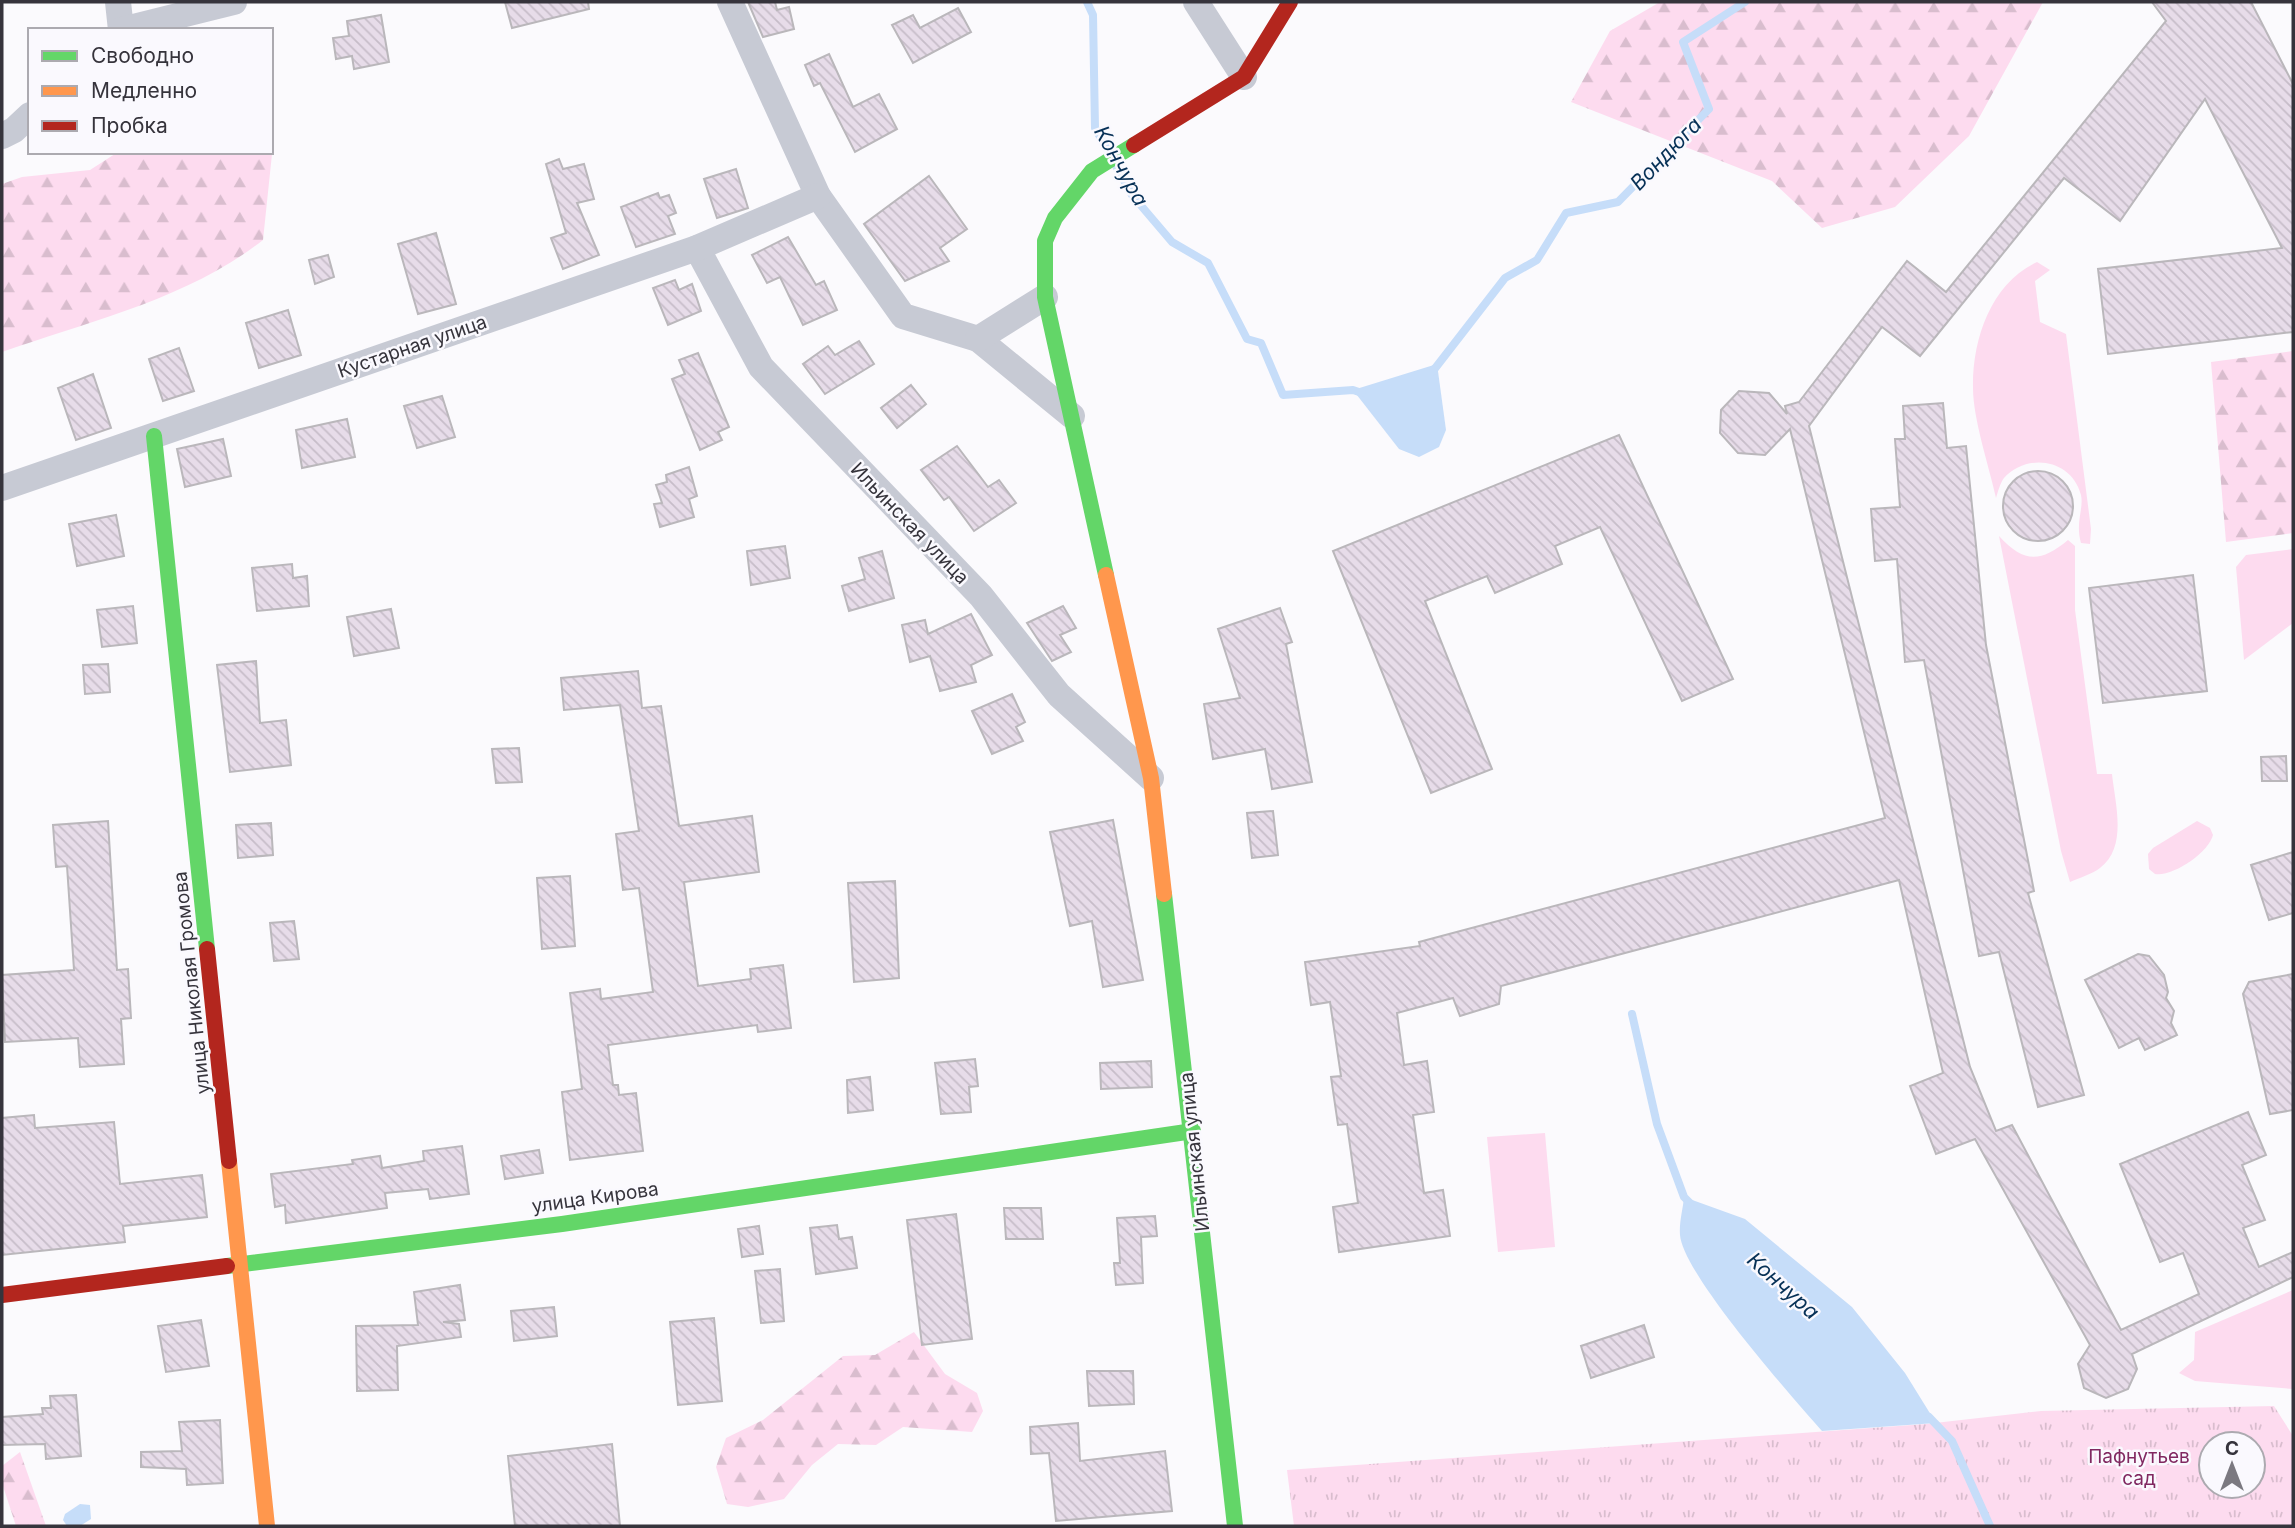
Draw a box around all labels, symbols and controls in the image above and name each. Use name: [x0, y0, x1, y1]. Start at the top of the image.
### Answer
legend: [28, 28, 273, 154]
text: Свободно: [91, 43, 194, 68]
text: Медленно: [91, 78, 197, 103]
water label: Вондюга: [1625, 112, 1707, 195]
text: Пробка: [91, 113, 168, 138]
water label: Кончура: [1089, 121, 1154, 210]
street label: Кустарная улица: [335, 310, 490, 383]
street label: Ильинская улица: [846, 458, 973, 589]
street label: улица Николая Громова: [168, 870, 215, 1095]
street label: Ильинская улица: [1175, 1071, 1214, 1233]
street label: улица Кирова: [530, 1177, 660, 1218]
water label: Кончура: [1742, 1247, 1824, 1324]
north arrow: [2197, 1430, 2267, 1500]
text: С: [2225, 1437, 2239, 1460]
park label: Пафнутьев сад: [2088, 1445, 2190, 1490]

